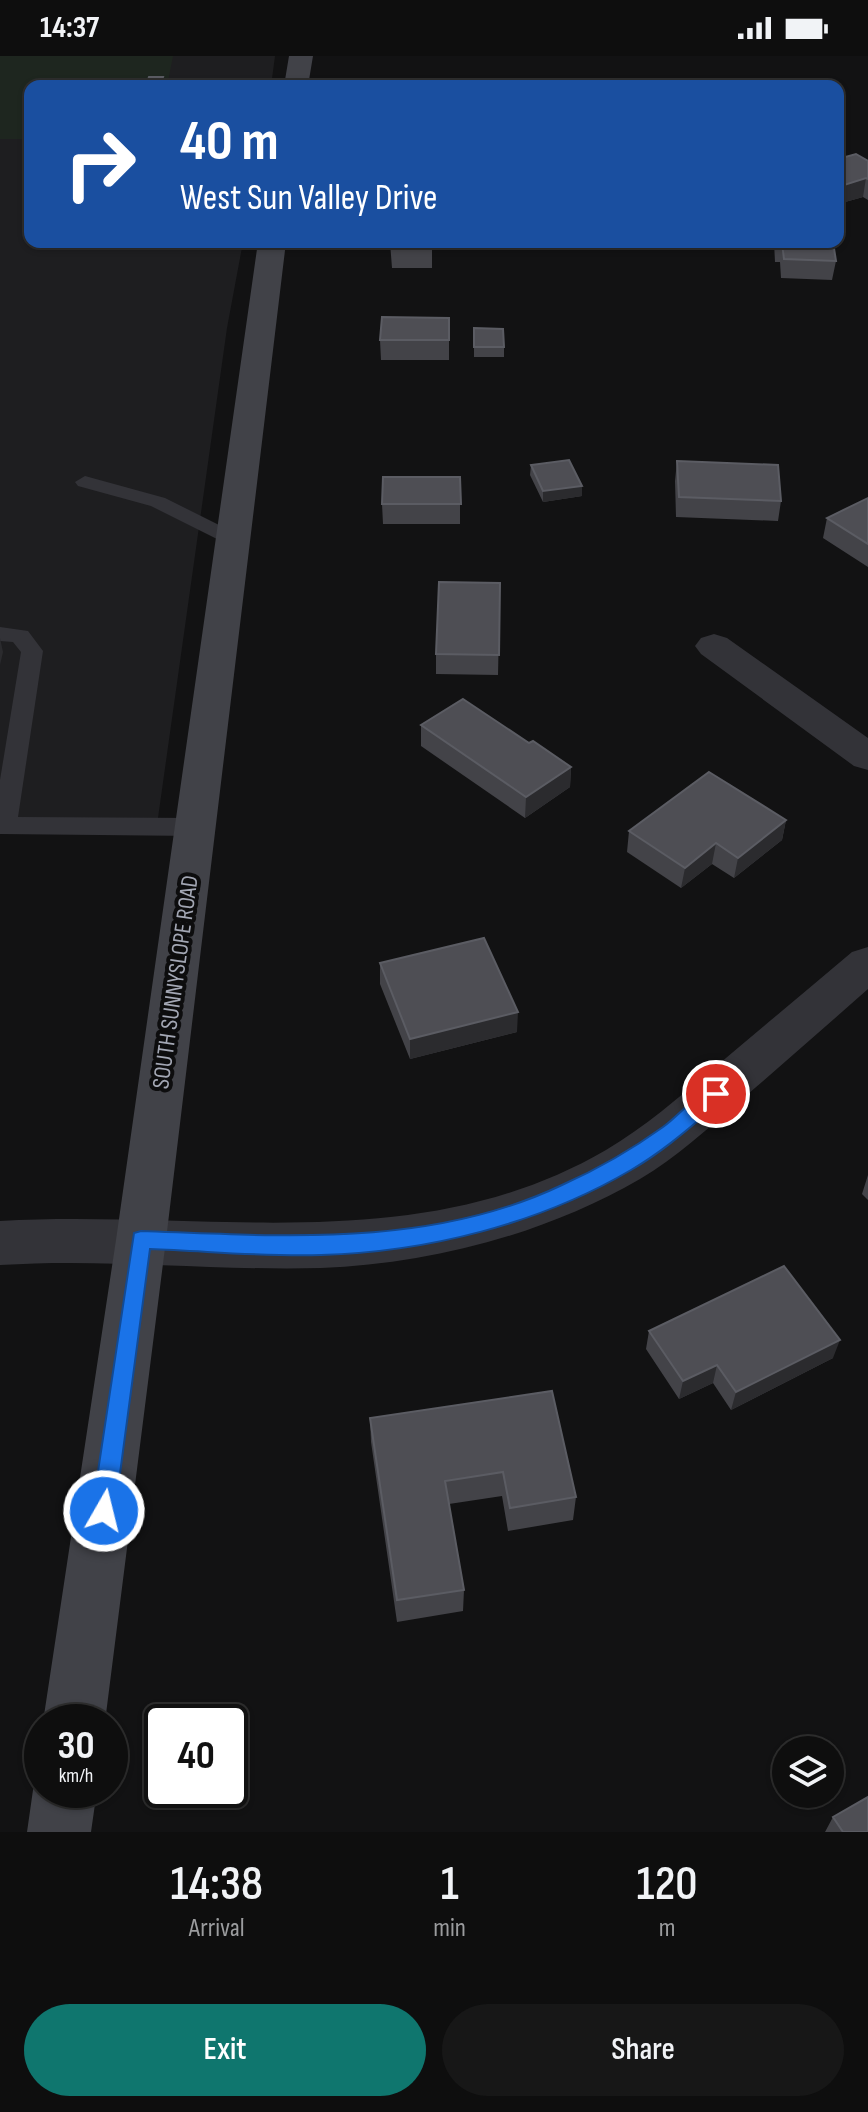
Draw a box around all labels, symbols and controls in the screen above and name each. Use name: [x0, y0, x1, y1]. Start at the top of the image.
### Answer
text: 14:37: [40, 10, 99, 46]
text: 40 m: [180, 109, 279, 176]
icon: right: [48, 112, 152, 216]
text: West Sun Valley Drive: [180, 177, 438, 220]
street label: SOUTH SUNNYSLOPE ROAD: [146, 873, 205, 1091]
pin: [682, 1060, 750, 1128]
icon: arrive: [694, 1072, 738, 1116]
position arrow: [62, 1469, 146, 1553]
speed limit sign: 40: [144, 1704, 248, 1808]
text: 30: [58, 1722, 94, 1770]
map controls: [772, 1736, 844, 1808]
button: layers: [772, 1736, 844, 1808]
text: km/h: [59, 1764, 93, 1788]
text: 14:38: [170, 1856, 263, 1913]
text: 1: [441, 1856, 459, 1913]
text: 120: [636, 1856, 698, 1913]
text: Arrival: [189, 1913, 245, 1944]
text: min: [433, 1913, 466, 1944]
text: m: [659, 1913, 675, 1944]
button: Exit: [24, 2004, 426, 2096]
button: Share: [442, 2004, 844, 2096]

